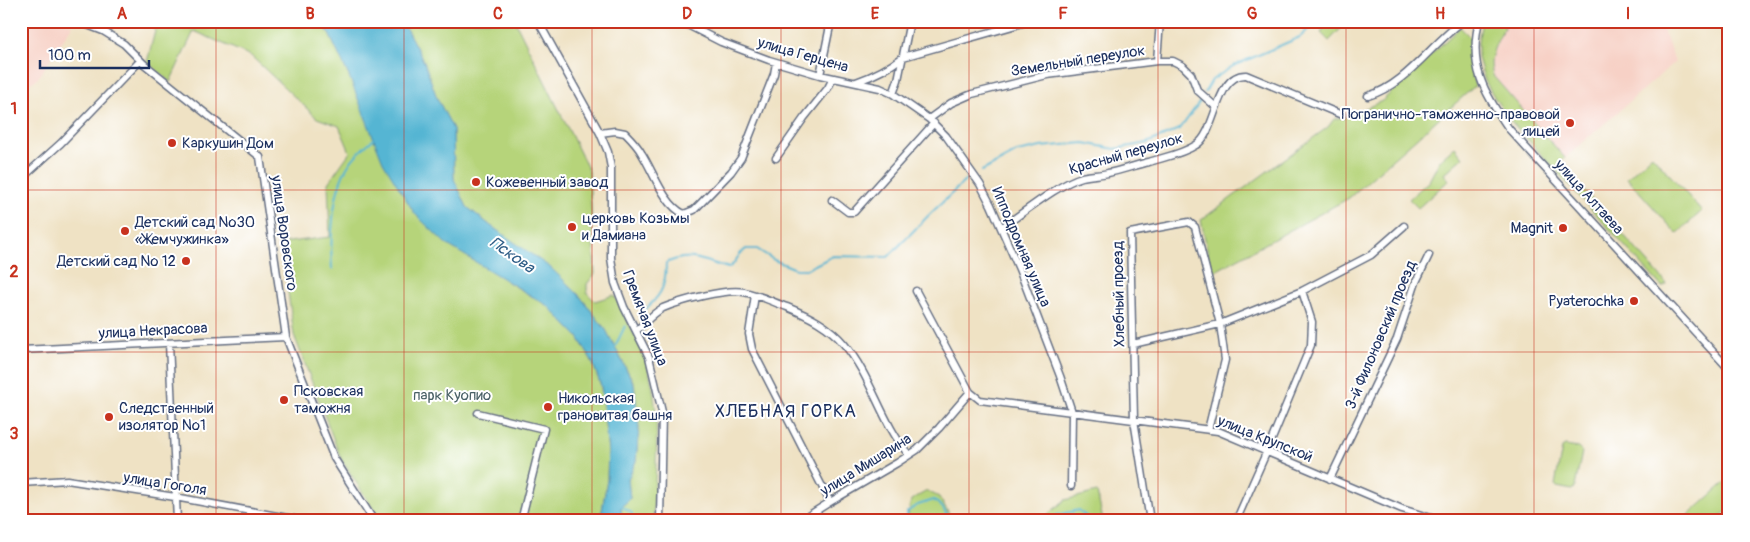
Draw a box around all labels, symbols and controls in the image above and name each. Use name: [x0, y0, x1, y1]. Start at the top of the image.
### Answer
text: A: [117, 4, 128, 24]
text: B: [305, 4, 315, 24]
text: C: [493, 4, 503, 24]
text: D: [682, 4, 692, 24]
text: E: [871, 4, 880, 24]
text: F: [1058, 4, 1068, 24]
text: G: [1247, 4, 1258, 24]
text: H: [1435, 4, 1445, 24]
text: I: [1626, 4, 1630, 24]
street label: улица Герцена: [754, 33, 851, 77]
scale bar: [40, 38, 149, 70]
street label: Земельный переулок: [1010, 41, 1147, 81]
text: 100 m: [48, 46, 91, 65]
text: 1: [11, 99, 17, 119]
place label: Погранично-таможенно-правовой лицей: [1342, 105, 1560, 141]
marker: Погранично-таможенно-правовой лицей: [1564, 117, 1576, 129]
street label: Красный переулок: [1067, 129, 1185, 179]
place label: Каркушин Дом: [182, 134, 274, 153]
marker: Каркушин Дом: [166, 137, 178, 149]
street label: улица Алтаева: [1550, 155, 1628, 238]
street label: улица Воровского: [266, 173, 301, 292]
place label: Кожевенный завод: [486, 173, 608, 192]
marker: Кожевенный завод: [470, 176, 482, 188]
street label: Ипподромная улица: [987, 184, 1055, 310]
place label: церковь Козьмы и Дамиана: [582, 209, 690, 245]
place label: Детский сад №30 «Жемчужинка»: [134, 213, 255, 249]
place label: Magnit: [1510, 219, 1554, 238]
marker: церковь Козьмы и Дамиана: [566, 221, 578, 233]
marker: Magnit: [1557, 222, 1569, 234]
marker: Детский сад №30 «Жемчужинка»: [119, 225, 131, 237]
water label: Пскова: [486, 233, 539, 278]
street label: Хлебный проезд: [1109, 241, 1129, 347]
place label: Детский сад № 12: [56, 252, 176, 271]
marker: Детский сад № 12: [180, 255, 192, 267]
street label: 3-й Филоновский проезд: [1341, 258, 1421, 412]
text: 2: [10, 262, 19, 282]
street label: Гремячая улица: [618, 268, 672, 368]
place label: Pyaterochka: [1548, 292, 1624, 311]
marker: Pyaterochka: [1628, 295, 1640, 307]
street label: улица Некрасова: [97, 319, 208, 343]
place label: Псковская таможня: [294, 382, 363, 418]
park label: парк Куопио: [413, 386, 491, 405]
place label: Никольская грановитая башня: [558, 389, 672, 425]
marker: Псковская таможня: [278, 394, 290, 406]
place label: Следственный изолятор №1: [119, 399, 214, 435]
district label: ХЛЕБНАЯ ГОРКА: [715, 400, 857, 423]
marker: Никольская грановитая башня: [542, 401, 554, 413]
marker: Следственный изолятор №1: [103, 411, 115, 423]
street label: улица Крупской: [1214, 411, 1315, 467]
text: 3: [10, 424, 19, 444]
street label: улица Мишарина: [816, 429, 915, 501]
street label: улица Гоголя: [121, 468, 208, 500]

